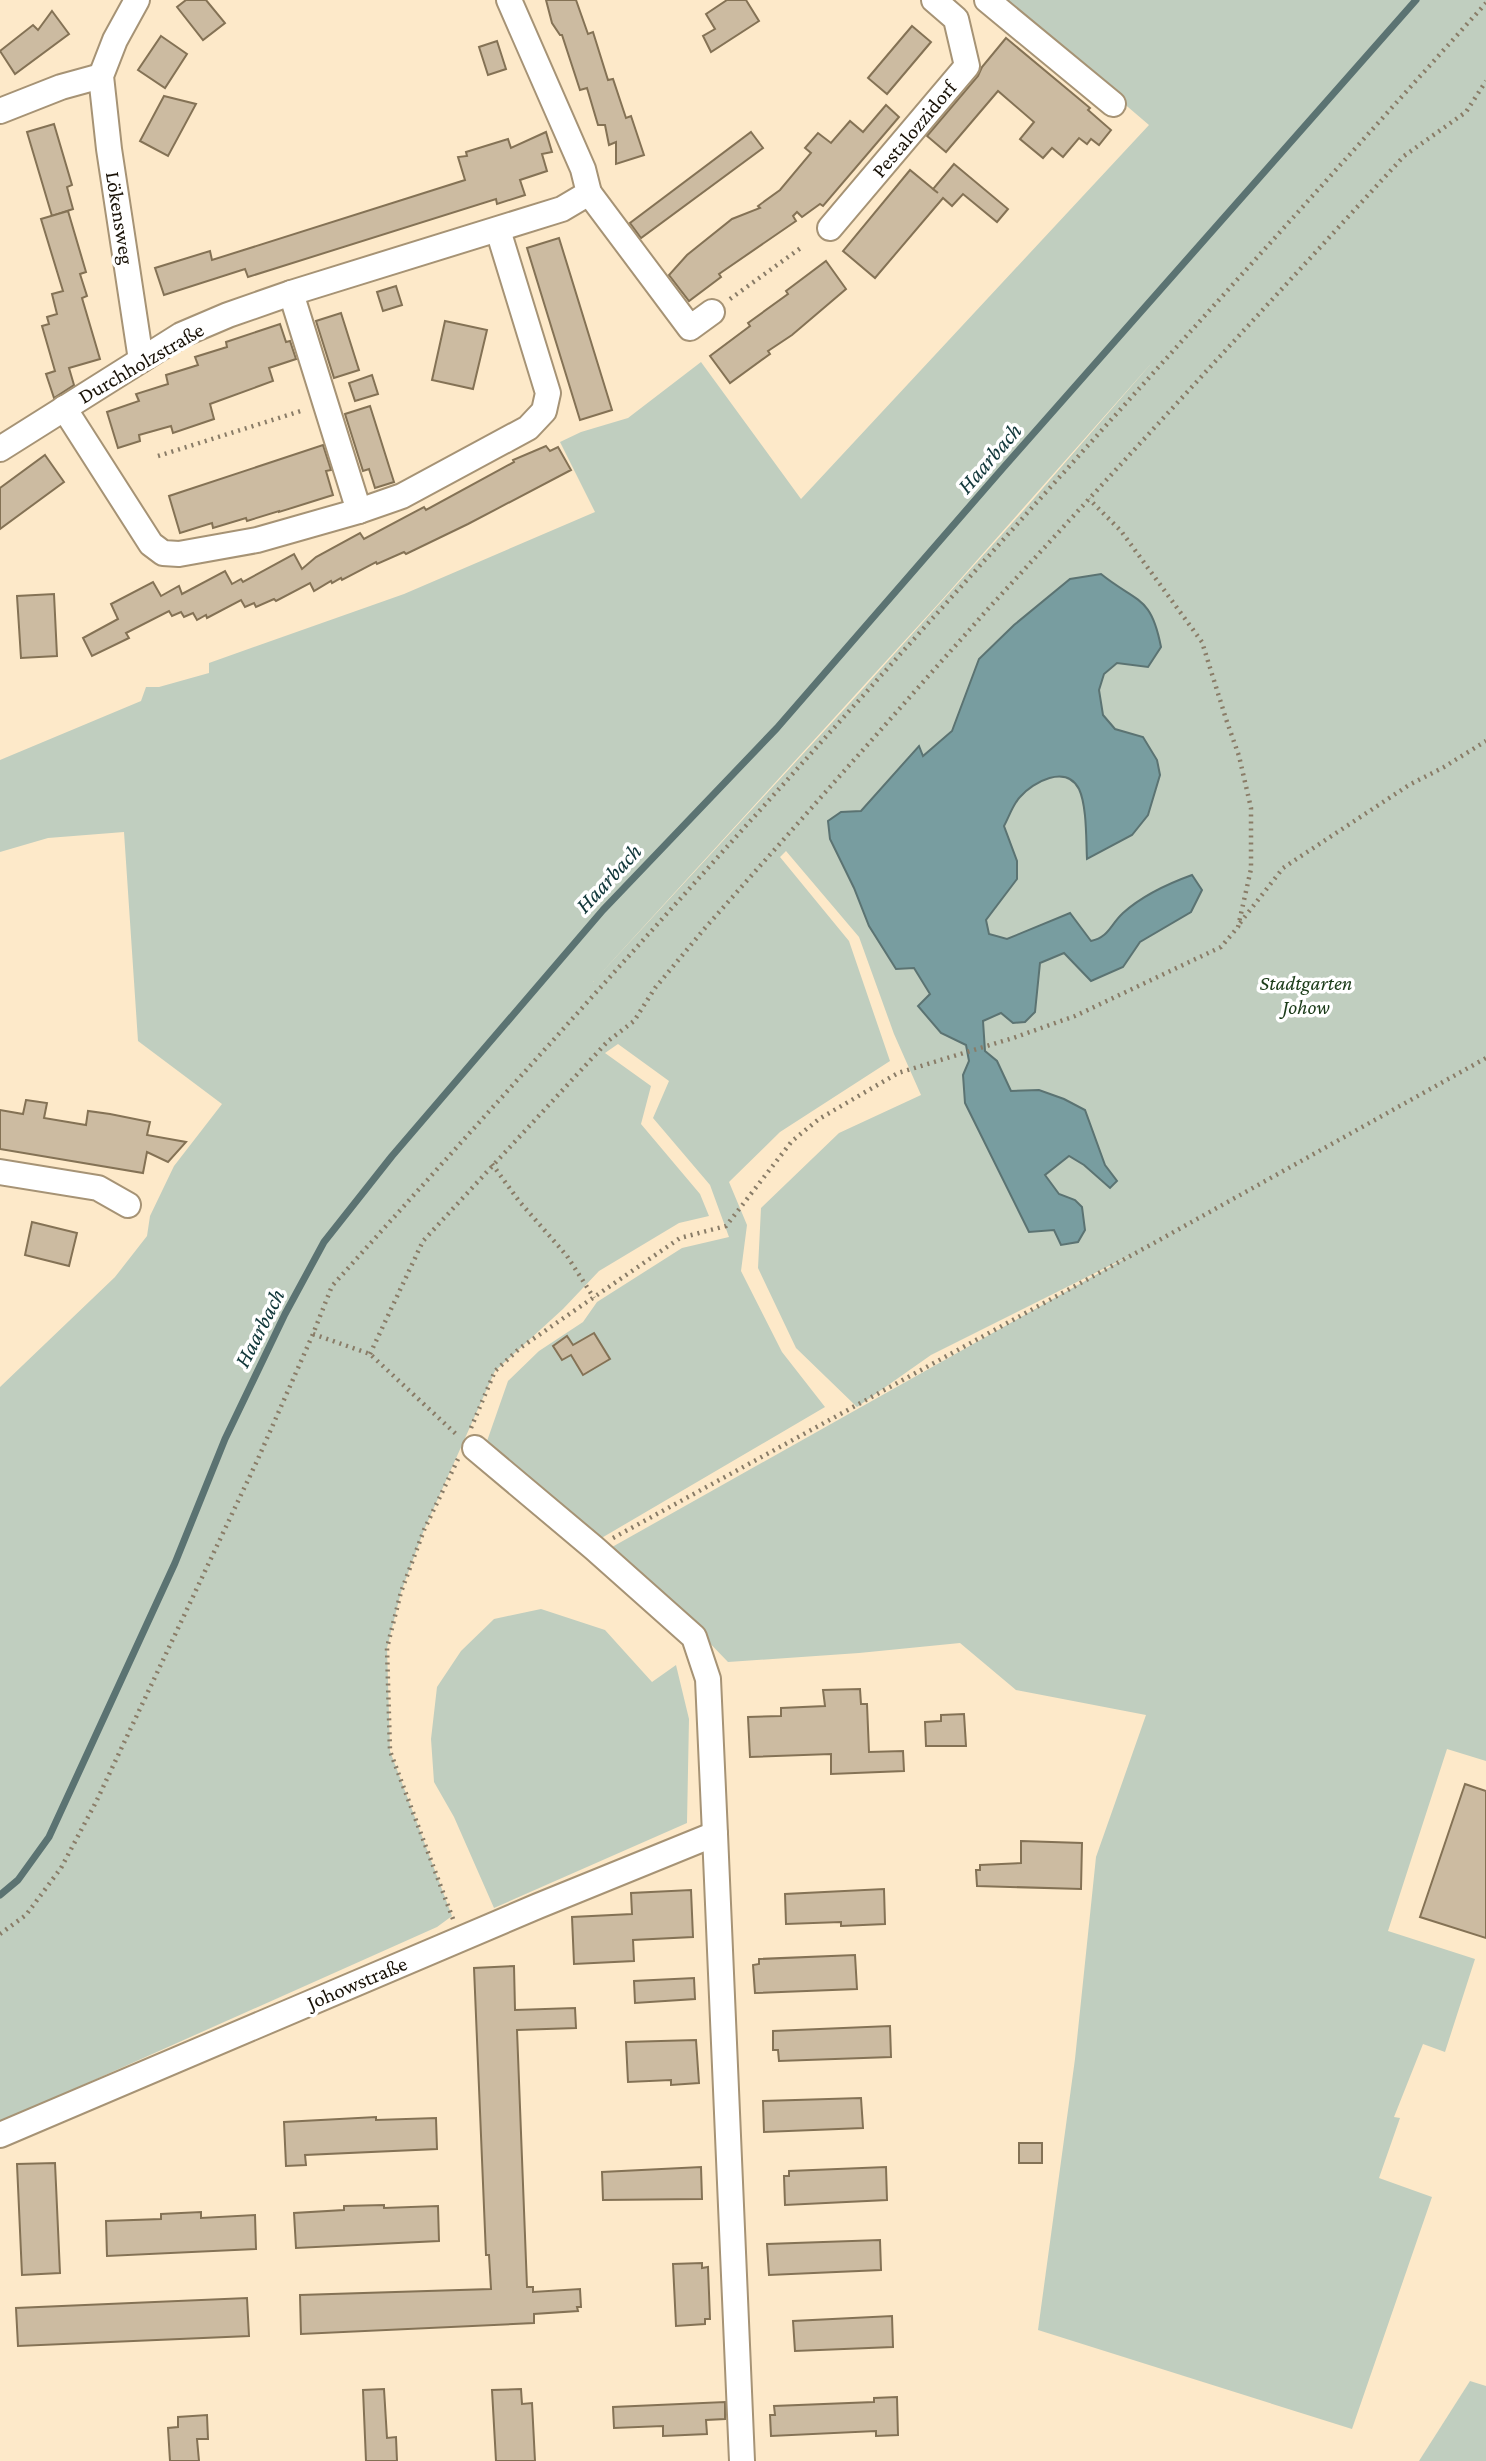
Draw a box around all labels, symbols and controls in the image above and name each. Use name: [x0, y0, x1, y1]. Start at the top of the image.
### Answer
street label: Pestalozzidorf: [867, 75, 962, 182]
street label: Lökensweg: [101, 170, 139, 266]
street label: Durchholzstraße: [74, 317, 208, 409]
water label: Haarbach: [951, 417, 1027, 499]
water label: Haarbach: [570, 838, 646, 918]
park label: Stadtgarten Johow: [1259, 971, 1353, 1019]
water label: Haarbach: [228, 1284, 290, 1372]
street label: Johowstraße: [301, 1951, 411, 2016]

